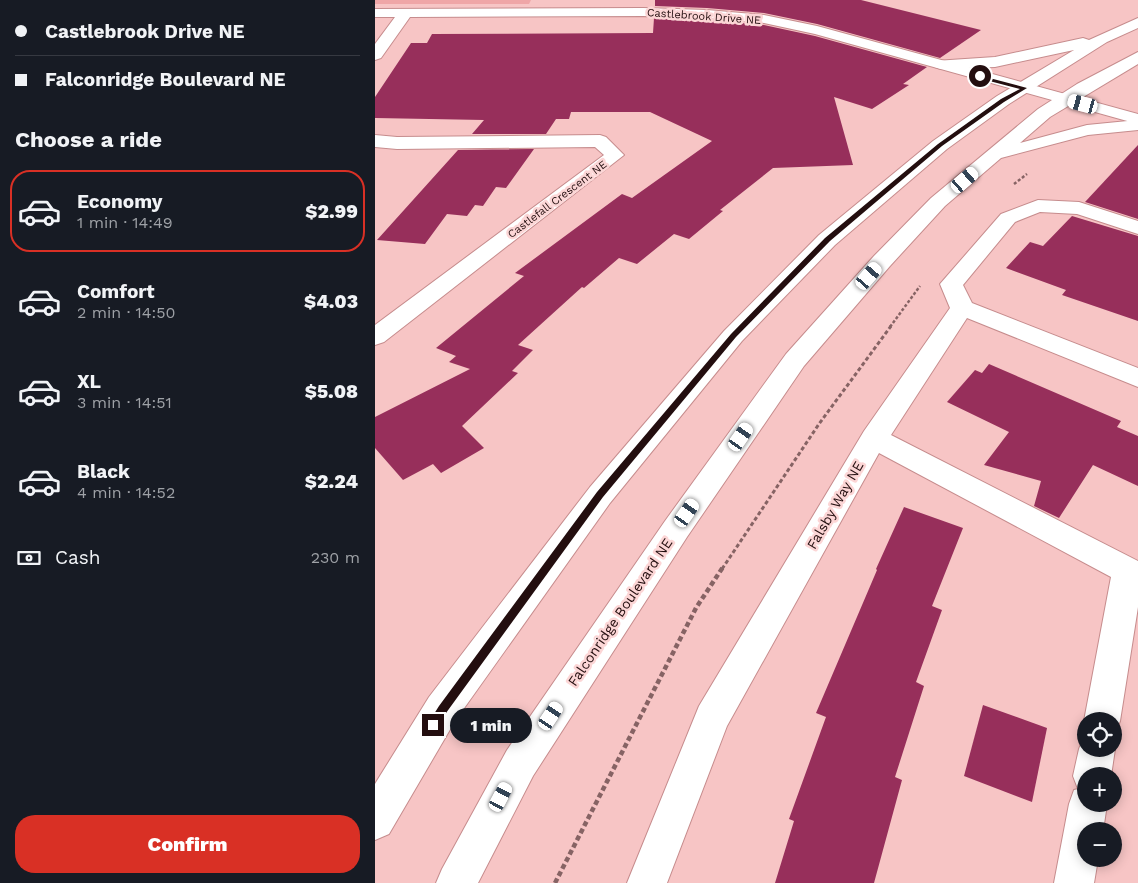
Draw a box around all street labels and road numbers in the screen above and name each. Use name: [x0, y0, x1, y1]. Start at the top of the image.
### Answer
street label: Castlebrook Drive NE: [647, 6, 761, 27]
street label: Castlefall Crescent NE: [505, 158, 609, 241]
street label: Falsby Way NE: [803, 458, 867, 552]
street label: Falconridge Boulevard NE: [564, 535, 676, 689]

